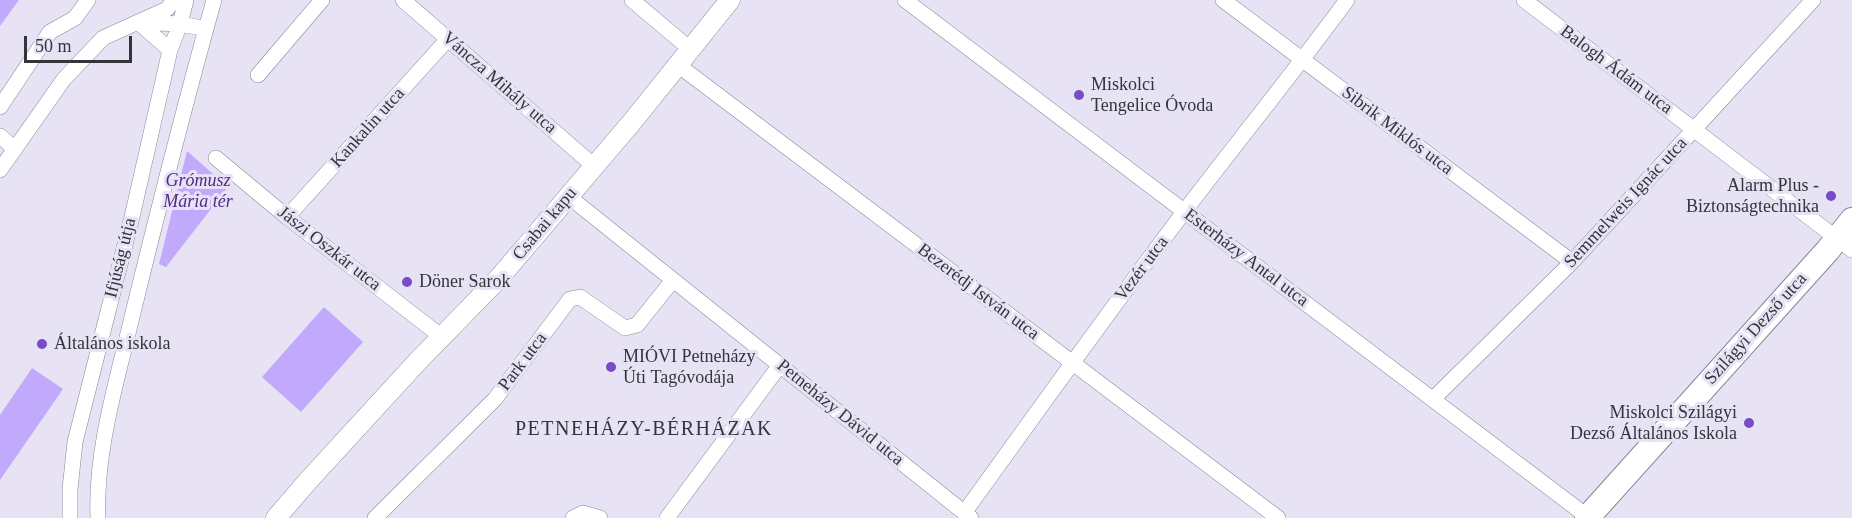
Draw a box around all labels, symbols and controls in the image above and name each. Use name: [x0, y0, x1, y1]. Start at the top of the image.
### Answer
street label: Balogh Ádám utca: [1556, 21, 1676, 119]
scale bar: [27, 24, 135, 62]
street label: Váncza Mihály utca: [437, 27, 561, 139]
text: 50 m: [35, 36, 72, 56]
place label: Miskolci Tengelice Óvoda: [1091, 74, 1213, 116]
street label: Sibrik Miklós utca: [1337, 82, 1457, 180]
street label: Kankalin utca: [326, 83, 410, 173]
marker: Miskolci Tengelice Óvoda: [1072, 88, 1086, 102]
street label: Semmelweis Ignác utca: [1560, 133, 1692, 273]
park label: Grómusz Mária tér: [163, 170, 233, 213]
place label: Alarm Plus - Biztonságtechnika: [1686, 175, 1819, 218]
street label: Csabai kapu: [508, 183, 582, 265]
marker: Alarm Plus - Biztonságtechnika: [1824, 189, 1838, 203]
street label: Jászi Oszkár utca: [273, 202, 385, 296]
street label: Esterházy Antal utca: [1180, 204, 1312, 312]
street label: Ifjúság útja: [101, 216, 141, 300]
street label: Vezér utca: [1111, 232, 1173, 306]
street label: Bezerédj István utca: [913, 239, 1043, 345]
street label: Szilágyi Dezső utca: [1700, 269, 1812, 389]
place label: Döner Sarok: [419, 271, 510, 293]
marker: Döner Sarok: [400, 275, 414, 289]
street label: Park utca: [494, 329, 552, 395]
place label: Általános iskola: [54, 333, 170, 355]
marker: Általános iskola: [35, 337, 49, 351]
place label: MIÓVI Petneházy Úti Tagóvodája: [623, 346, 755, 388]
street label: Petneházy Dávid utca: [772, 355, 908, 471]
marker: MIÓVI Petneházy Úti Tagóvodája: [604, 360, 618, 374]
place label: Miskolci Szilágyi Dezső Általános Iskola: [1570, 402, 1737, 444]
marker: Miskolci Szilágyi Dezső Általános Iskola: [1742, 416, 1756, 430]
district label: PETNEHÁZY-BÉRHÁZAK: [515, 418, 773, 442]

